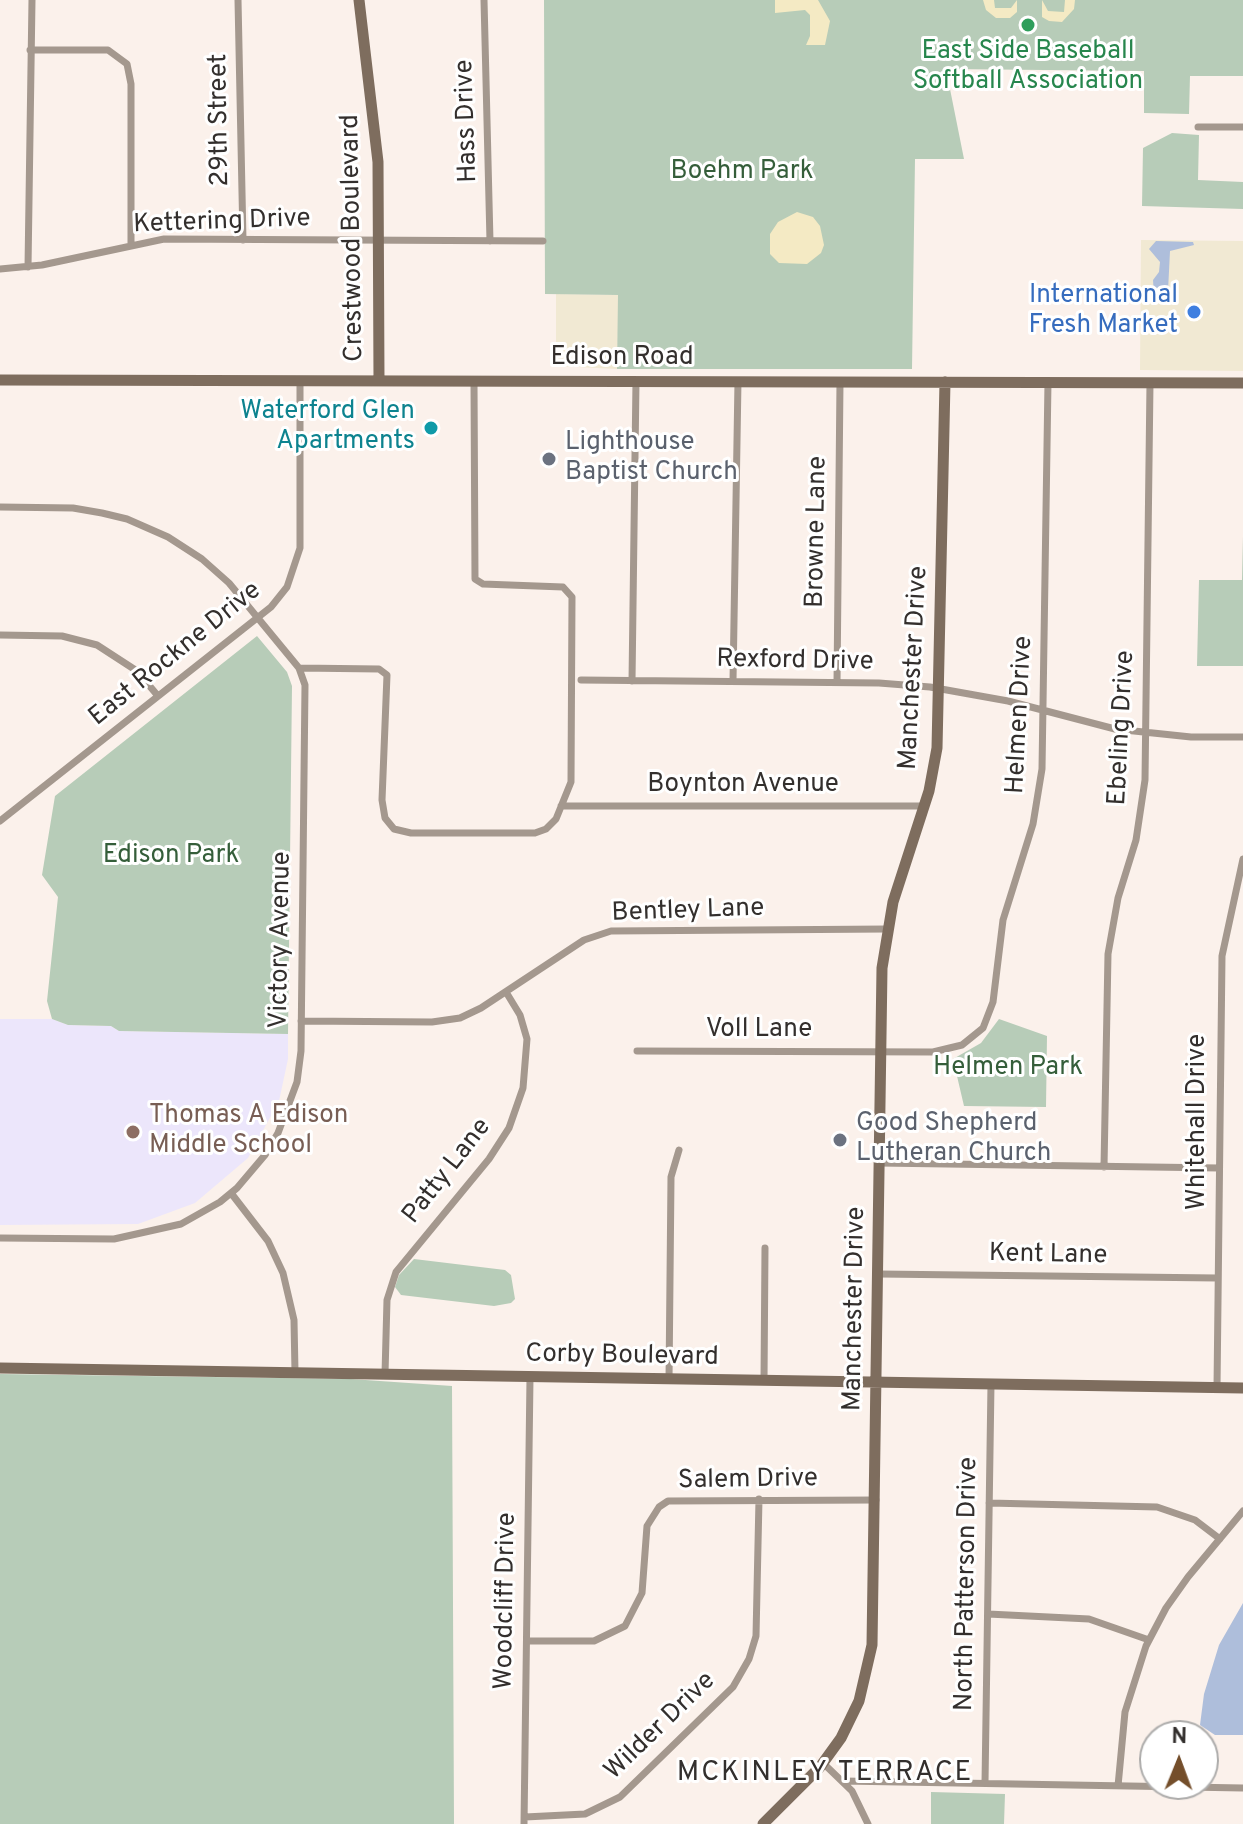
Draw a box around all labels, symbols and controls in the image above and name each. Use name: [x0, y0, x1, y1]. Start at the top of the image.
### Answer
marker: East Side Baseball Softball Association: [1019, 16, 1037, 34]
place label: East Side Baseball Softball Association: [913, 37, 1143, 98]
street label: 29th Street: [204, 53, 238, 187]
street label: Hass Drive: [450, 59, 486, 183]
street label: Crestwood Boulevard: [336, 114, 372, 362]
park label: Boehm Park: [671, 157, 813, 189]
street label: Kettering Drive: [133, 204, 311, 242]
place label: International Fresh Market: [1029, 281, 1178, 342]
marker: International Fresh Market: [1185, 303, 1203, 321]
street label: Edison Road: [550, 343, 694, 375]
place label: Waterford Glen Apartments: [240, 397, 415, 458]
marker: Waterford Glen Apartments: [422, 419, 440, 437]
place label: Lighthouse Baptist Church: [565, 428, 738, 490]
marker: Lighthouse Baptist Church: [540, 450, 558, 468]
street label: Browne Lane: [801, 456, 835, 608]
street label: Manchester Drive: [894, 565, 936, 771]
street label: East Rockne Drive: [84, 576, 268, 734]
street label: Helmen Drive: [1001, 635, 1041, 795]
street label: Rexford Drive: [716, 645, 874, 679]
street label: Ebeling Drive: [1103, 650, 1143, 806]
street label: Boynton Avenue: [647, 770, 839, 802]
park label: Edison Park: [103, 841, 239, 873]
street label: Victory Avenue: [265, 851, 299, 1029]
street label: Bentley Lane: [611, 894, 765, 930]
street label: Voll Lane: [706, 1015, 812, 1047]
street label: Whitehall Drive: [1183, 1034, 1215, 1210]
park label: Helmen Park: [933, 1053, 1083, 1085]
place label: Thomas A Edison Middle School: [149, 1101, 348, 1162]
place label: Good Shepherd Lutheran Church: [856, 1109, 1051, 1170]
street label: Patty Lane: [397, 1113, 499, 1231]
marker: Thomas A Edison Middle School: [124, 1123, 142, 1141]
marker: Good Shepherd Lutheran Church: [831, 1131, 849, 1149]
street label: Manchester Drive: [839, 1206, 873, 1412]
street label: Kent Lane: [988, 1239, 1108, 1273]
street label: Corby Boulevard: [525, 1340, 719, 1374]
street label: North Patterson Drive: [950, 1457, 986, 1711]
street label: Salem Drive: [678, 1464, 818, 1498]
street label: Woodcliff Drive: [490, 1512, 524, 1690]
street label: Wilder Drive: [599, 1666, 723, 1788]
north arrow: [1139, 1720, 1219, 1800]
text: N: [1171, 1724, 1188, 1751]
district label: MCKINLEY TERRACE: [677, 1757, 973, 1791]

